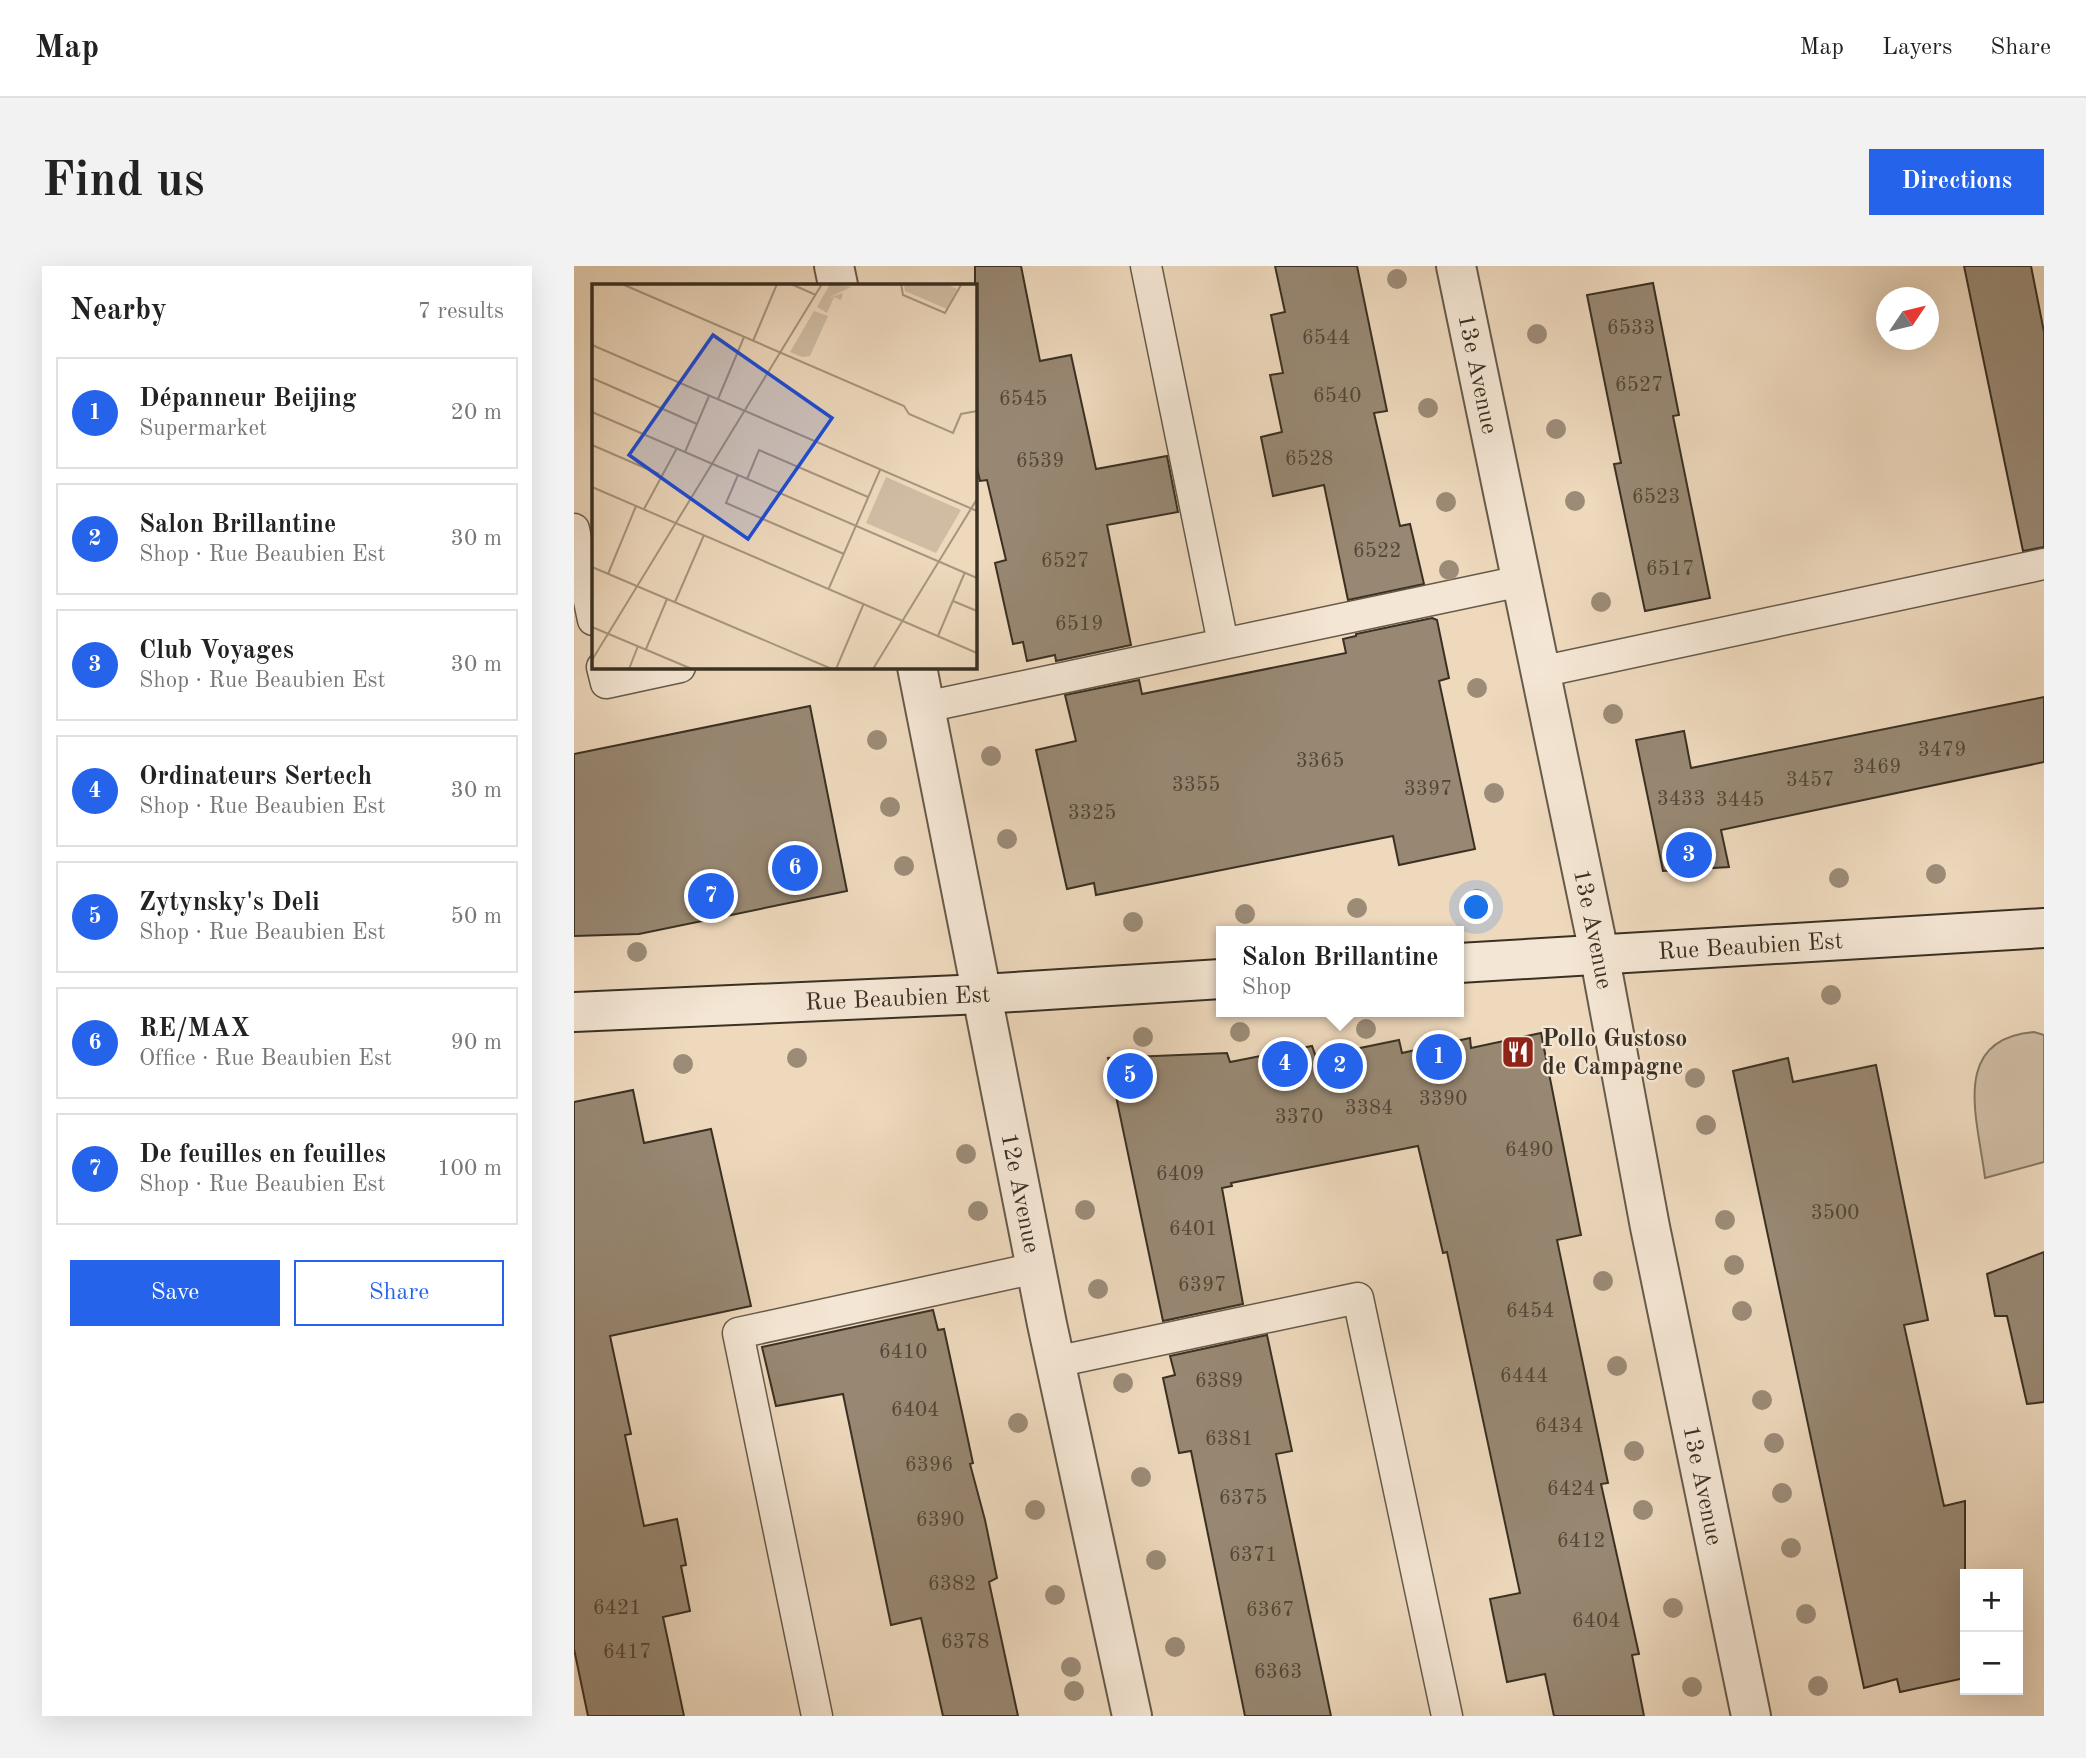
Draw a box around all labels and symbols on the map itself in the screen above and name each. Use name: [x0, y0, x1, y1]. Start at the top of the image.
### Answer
inset map: [592, 284, 976, 668]
north arrow: [1876, 287, 1939, 350]
street label: 13e Avenue: [1452, 312, 1501, 436]
house number: 6533: [1607, 318, 1655, 339]
house number: 6544: [1302, 328, 1350, 349]
house number: 6527: [1615, 375, 1663, 396]
house number: 6540: [1313, 386, 1361, 407]
house number: 6545: [999, 389, 1047, 410]
house number: 6528: [1285, 449, 1333, 470]
house number: 6539: [1016, 451, 1064, 472]
house number: 6523: [1632, 487, 1680, 508]
house number: 6522: [1353, 541, 1401, 562]
house number: 6527: [1041, 551, 1089, 572]
house number: 6517: [1646, 559, 1694, 580]
house number: 6519: [1055, 614, 1103, 635]
house number: 3479: [1918, 740, 1966, 761]
house number: 3365: [1296, 751, 1344, 772]
house number: 3469: [1853, 757, 1901, 778]
house number: 3457: [1786, 770, 1834, 791]
house number: 3355: [1172, 775, 1220, 796]
house number: 3397: [1404, 779, 1452, 800]
house number: 3433: [1657, 789, 1705, 810]
house number: 3445: [1716, 790, 1764, 811]
house number: 3325: [1068, 803, 1116, 824]
pin: 3: [1666, 829, 1712, 881]
pin: 6: [772, 842, 818, 894]
street label: 13e Avenue: [1568, 867, 1615, 991]
pin: 7: [688, 870, 734, 922]
your location: [1459, 890, 1493, 924]
street label: Rue Beaubien Est: [1658, 930, 1844, 965]
street label: Rue Beaubien Est: [805, 984, 991, 1016]
place label: Pollo Gustoso de Campagne: [1542, 1028, 1687, 1080]
pin: 1: [1416, 1031, 1462, 1083]
restaurant icon: Pollo Gustoso de Campagne: [1499, 1033, 1537, 1071]
pin: 4: [1262, 1038, 1308, 1090]
pin: 2: [1317, 1040, 1363, 1092]
pin: 5: [1107, 1050, 1153, 1102]
house number: 3390: [1419, 1089, 1467, 1110]
house number: 3384: [1345, 1098, 1393, 1119]
house number: 3370: [1275, 1107, 1323, 1128]
street label: 12e Avenue: [995, 1131, 1043, 1255]
house number: 6490: [1505, 1140, 1553, 1161]
house number: 6409: [1156, 1164, 1204, 1185]
house number: 3500: [1811, 1203, 1859, 1224]
house number: 6401: [1169, 1219, 1217, 1240]
house number: 6397: [1178, 1275, 1226, 1296]
house number: 6454: [1506, 1301, 1554, 1322]
house number: 6410: [879, 1342, 927, 1363]
house number: 6444: [1500, 1366, 1548, 1387]
house number: 6389: [1195, 1371, 1243, 1392]
house number: 6404: [891, 1400, 939, 1421]
house number: 6434: [1535, 1416, 1583, 1437]
street label: 13e Avenue: [1677, 1423, 1725, 1548]
house number: 6381: [1205, 1429, 1253, 1450]
house number: 6396: [905, 1455, 953, 1476]
house number: 6424: [1547, 1479, 1595, 1500]
house number: 6375: [1219, 1488, 1267, 1509]
house number: 6390: [916, 1510, 964, 1531]
house number: 6412: [1557, 1531, 1605, 1552]
house number: 6371: [1229, 1545, 1277, 1566]
house number: 6382: [928, 1574, 976, 1595]
house number: 6421: [593, 1598, 641, 1619]
house number: 6367: [1246, 1600, 1294, 1621]
house number: 6404: [1572, 1611, 1620, 1632]
house number: 6378: [941, 1632, 989, 1653]
house number: 6417: [603, 1642, 651, 1663]
house number: 6363: [1254, 1662, 1302, 1683]

